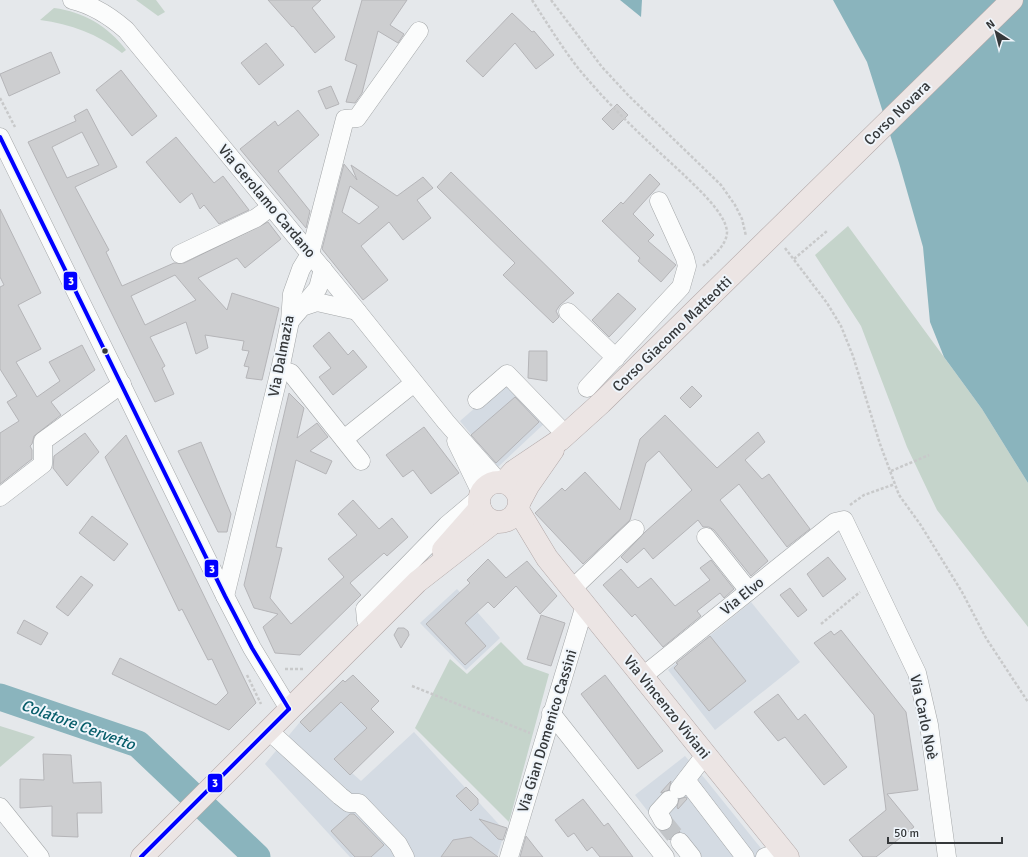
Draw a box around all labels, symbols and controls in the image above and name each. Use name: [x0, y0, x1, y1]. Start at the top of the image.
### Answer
north arrow: [976, 12, 1016, 52]
text: N: [983, 17, 997, 32]
street label: Corso Novara: [860, 77, 934, 149]
street label: Via Gerolamo Cardano: [214, 141, 320, 261]
line badge: 3: [63, 271, 78, 291]
street label: Corso Giacomo Matteotti: [609, 272, 735, 396]
text: 3: [68, 275, 74, 288]
street label: Via Dalmazia: [264, 313, 298, 399]
unlabelled marker: [100, 346, 110, 356]
line badge: 3: [204, 559, 219, 578]
text: 3: [209, 563, 215, 576]
street label: Via Elvo: [717, 573, 768, 619]
street label: Via Gian Domenico Cassini: [514, 647, 580, 815]
street label: Via Vincenzo Viviani: [620, 652, 714, 762]
street label: Via Carlo Noè: [906, 673, 942, 761]
water label: Colatore Cervetto: [18, 695, 138, 755]
line badge: 3: [207, 773, 223, 793]
text: 3: [212, 777, 218, 790]
scale bar: [888, 819, 1002, 845]
text: 50 m: [894, 826, 919, 841]

